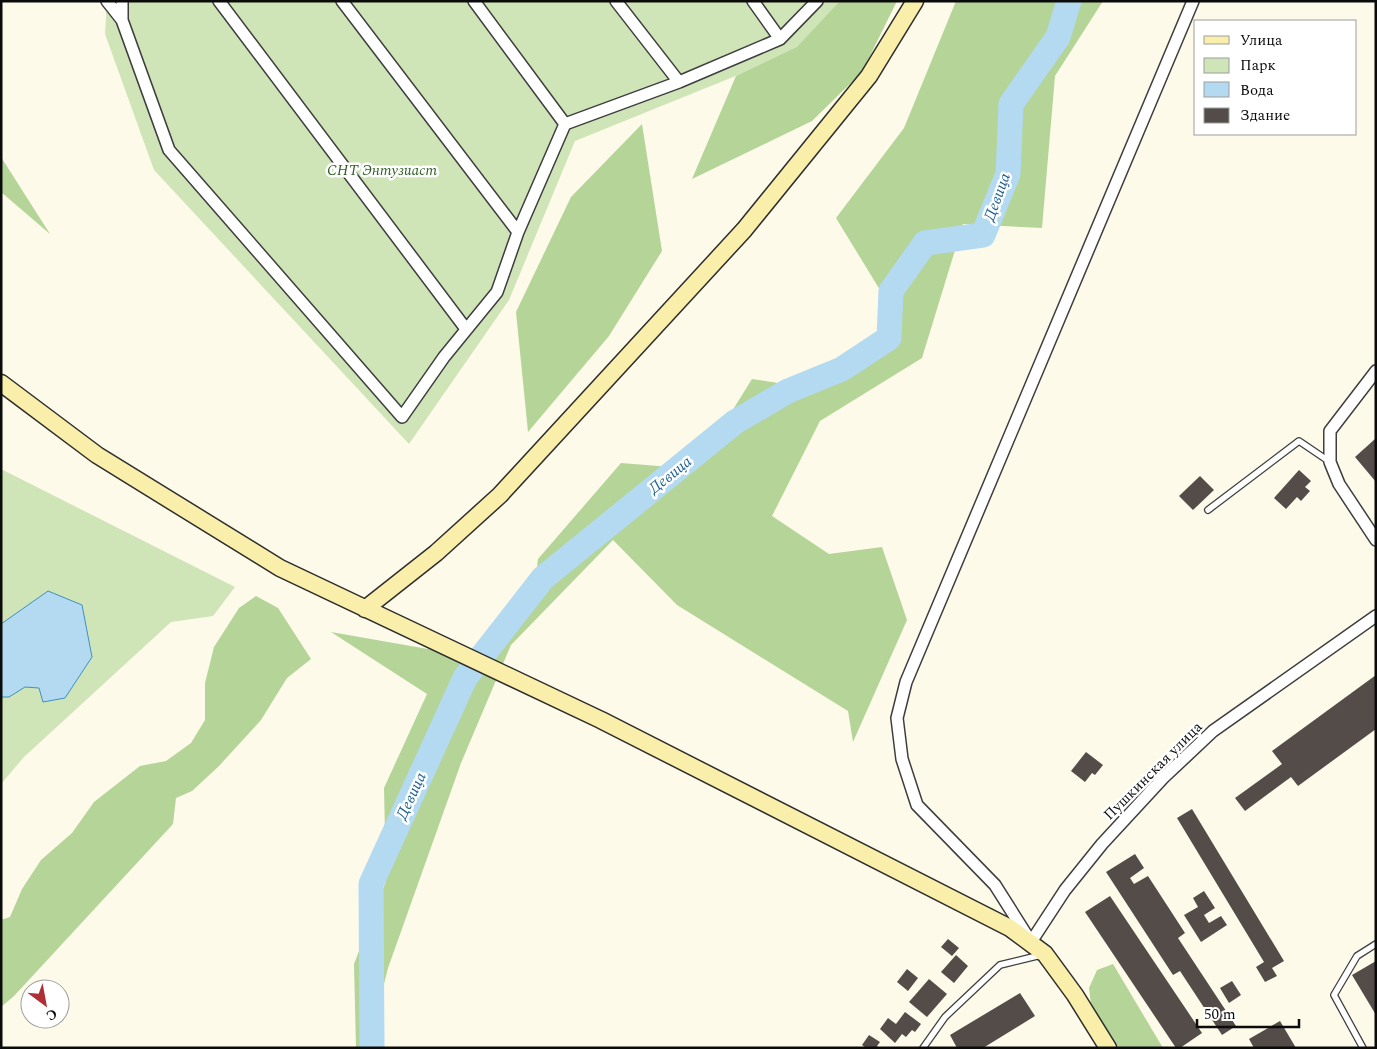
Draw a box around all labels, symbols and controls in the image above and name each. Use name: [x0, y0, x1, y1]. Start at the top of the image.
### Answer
legend: [1194, 20, 1357, 135]
text: Улица: [1240, 29, 1283, 52]
text: Парк: [1240, 54, 1276, 77]
text: Вода: [1240, 79, 1274, 102]
text: Здание: [1240, 104, 1290, 127]
park label: СНТ Энтузиаст: [327, 159, 437, 182]
water label: Девица: [977, 169, 1017, 225]
water label: Девица: [642, 450, 697, 501]
street label: Пушкинская улица: [1098, 716, 1208, 826]
water label: Девица: [389, 768, 432, 825]
north arrow: [20, 979, 70, 1029]
scale bar: [1197, 996, 1300, 1028]
text: С: [42, 1003, 61, 1026]
text: 50 m: [1204, 1003, 1236, 1026]

